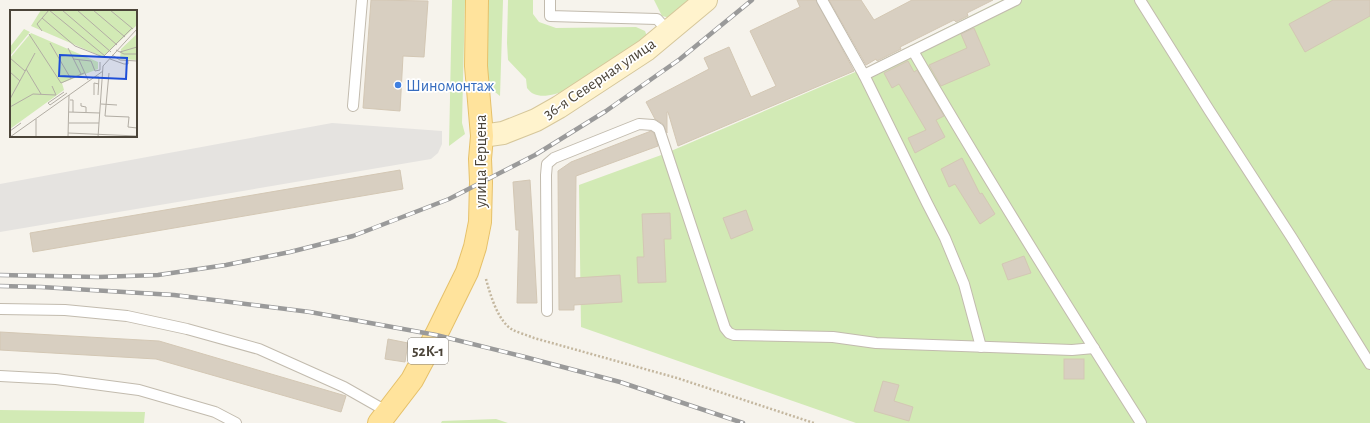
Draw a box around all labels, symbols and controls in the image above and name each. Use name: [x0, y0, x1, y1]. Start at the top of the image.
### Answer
inset map: [10, 10, 137, 137]
street label: 36-я Северная улица: [541, 35, 659, 123]
place label: Шиномонтаж: [406, 78, 495, 94]
marker: Шиномонтаж: [393, 80, 403, 90]
street label: улица Герцена: [473, 114, 490, 209]
road number: 52К-1: [408, 338, 448, 364]

